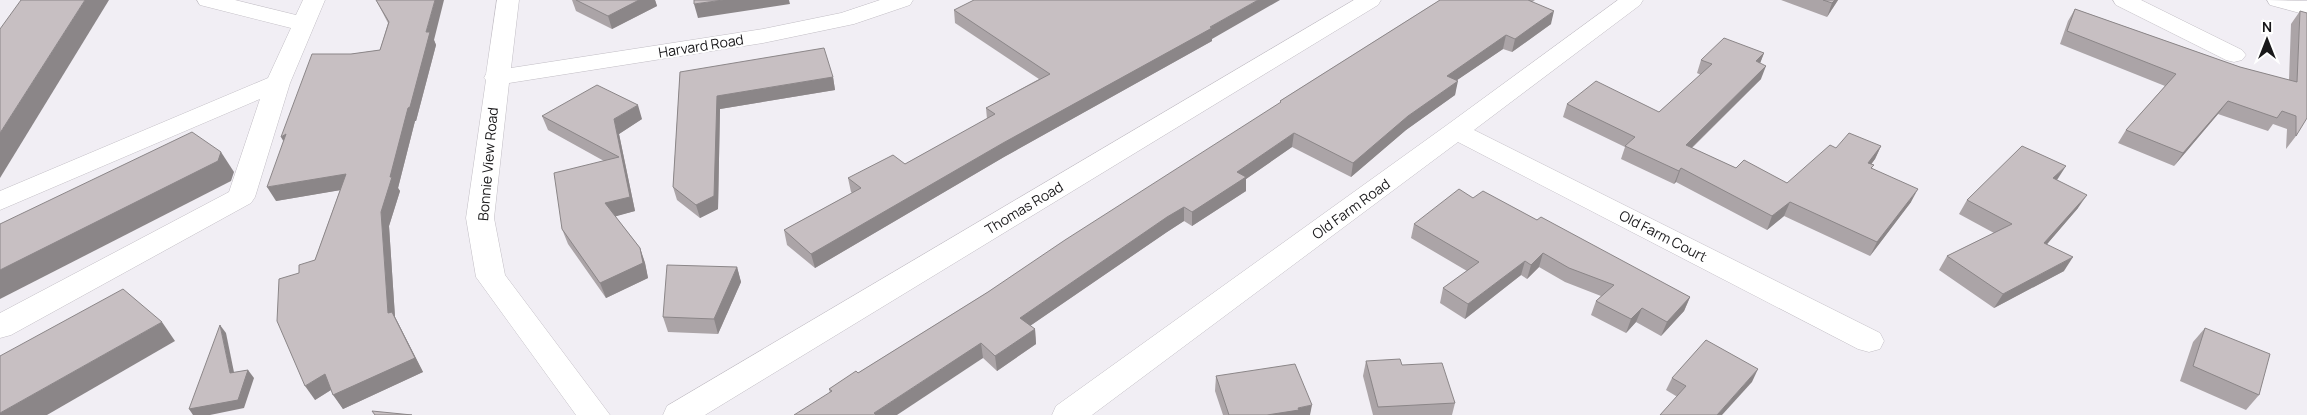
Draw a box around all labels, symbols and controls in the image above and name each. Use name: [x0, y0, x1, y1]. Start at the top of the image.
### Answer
north arrow: [2242, 15, 2292, 65]
text: N: [2262, 17, 2272, 36]
street label: Harvard Road: [657, 29, 745, 62]
street label: Bonnie View Road: [473, 106, 502, 221]
street label: Old Farm Road: [1308, 174, 1393, 243]
street label: Thomas Road: [981, 177, 1066, 238]
street label: Old Farm Court: [1616, 205, 1711, 266]

